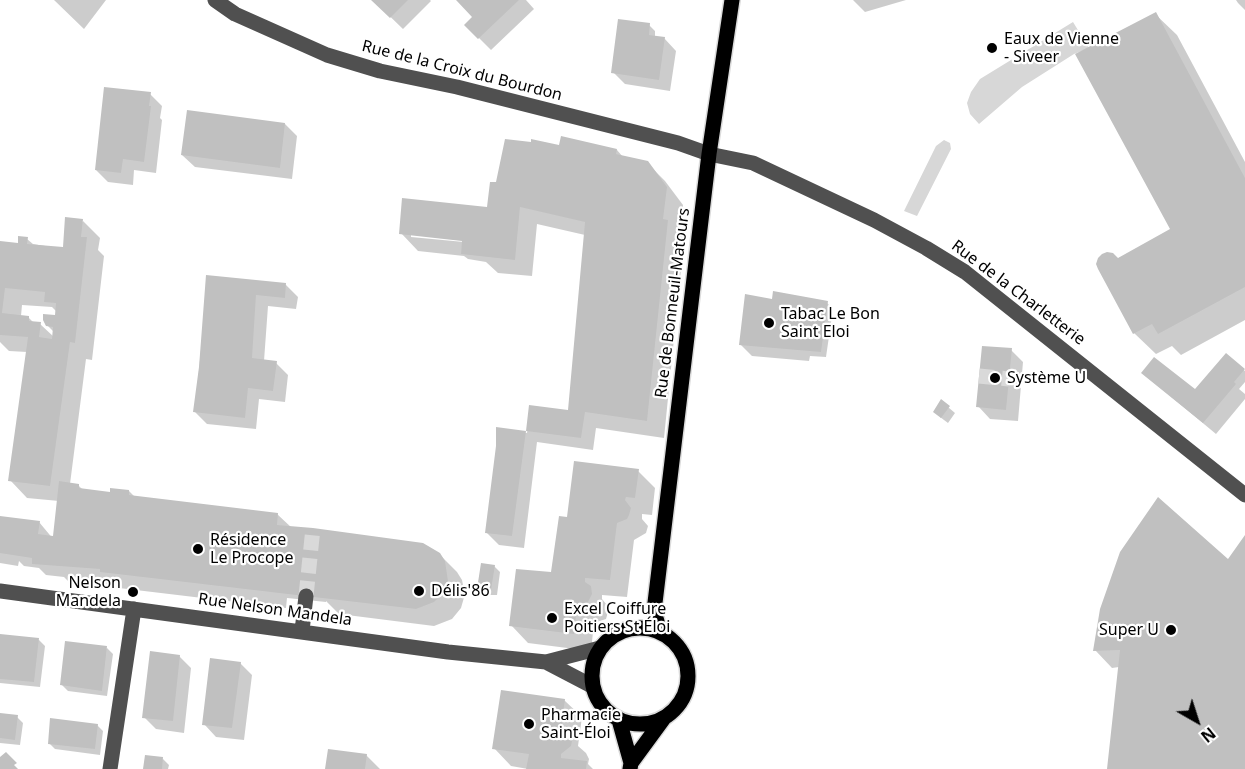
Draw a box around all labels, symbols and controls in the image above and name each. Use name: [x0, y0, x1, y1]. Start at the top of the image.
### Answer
place label: Eaux de Vienne - Siveer: [1004, 29, 1119, 67]
street label: Rue de la Croix du Bourdon: [360, 37, 564, 105]
marker: Eaux de Vienne - Siveer: [985, 41, 999, 55]
street label: Rue de Bonneuil-Matours: [652, 207, 694, 399]
street label: Rue de la Charletterie: [947, 236, 1089, 350]
place label: Tabac Le Bon Saint Eloi: [781, 304, 880, 342]
marker: Tabac Le Bon Saint Eloi: [762, 316, 776, 330]
place label: Système U: [1007, 368, 1086, 388]
marker: Système U: [988, 371, 1002, 385]
place label: Résidence Le Procope: [210, 530, 293, 568]
marker: Résidence Le Procope: [191, 542, 205, 556]
place label: Nelson Mandela: [56, 573, 121, 611]
place label: Délis'86: [431, 581, 490, 601]
marker: Délis'86: [412, 584, 426, 598]
marker: Nelson Mandela: [126, 585, 140, 599]
street label: Rue Nelson Mandela: [197, 590, 353, 630]
place label: Excel Coiffure Poitiers St Éloi: [564, 599, 670, 637]
marker: Excel Coiffure Poitiers St Éloi: [545, 611, 559, 625]
place label: Super U: [1099, 620, 1159, 640]
marker: Super U: [1164, 623, 1178, 637]
north arrow: [1167, 691, 1227, 751]
place label: Pharmacie Saint-Éloi: [541, 705, 621, 743]
marker: Pharmacie Saint-Éloi: [522, 717, 536, 731]
text: N: [1196, 722, 1220, 748]

